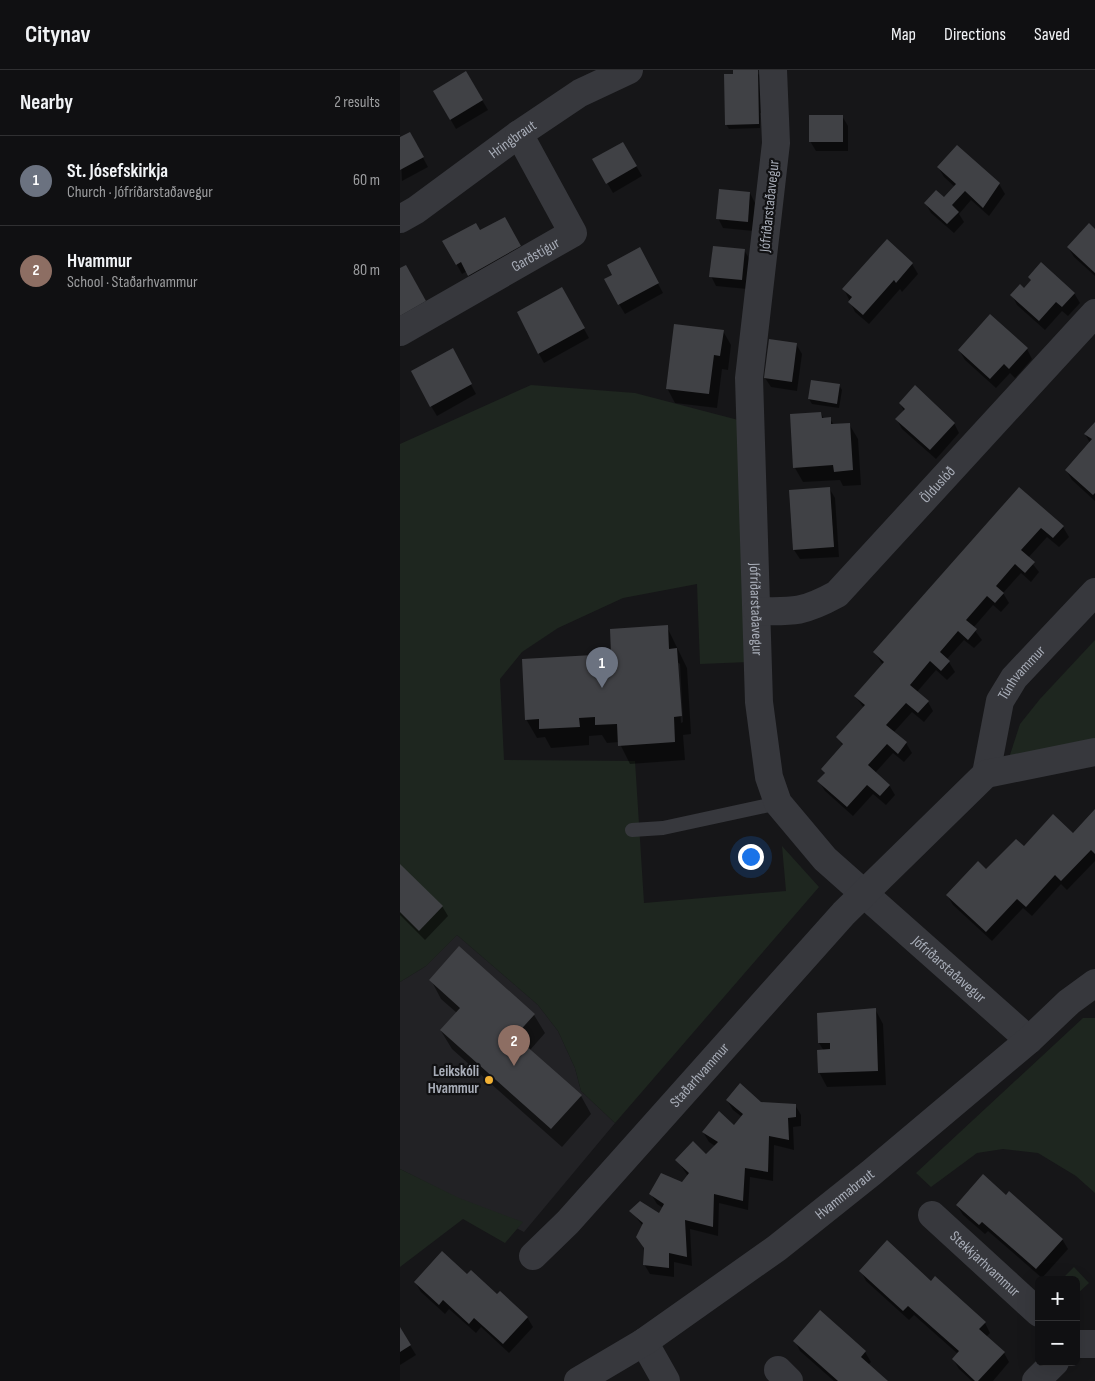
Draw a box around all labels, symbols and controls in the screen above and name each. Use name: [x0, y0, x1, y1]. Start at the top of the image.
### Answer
text: Citynav: [25, 20, 91, 49]
text: Map: [891, 24, 916, 45]
text: Directions: [944, 24, 1006, 45]
text: Saved: [1034, 24, 1070, 45]
text: Nearby: [20, 90, 73, 115]
text: 2 results: [334, 93, 380, 112]
street label: Hringbraut: [485, 116, 540, 163]
street label: Jófríðarstaðavegur: [755, 158, 784, 254]
text: St. Jósefskirkja: [67, 160, 168, 183]
text: 1: [33, 171, 39, 190]
text: 60 m: [353, 171, 380, 190]
text: Church · Jófríðarstaðavegur: [67, 183, 213, 202]
street label: Garðstígur: [508, 233, 564, 276]
text: Hvammur: [67, 250, 132, 273]
text: 2: [32, 261, 40, 280]
text: 80 m: [353, 261, 380, 280]
text: School · Staðarhvammur: [67, 273, 198, 292]
street label: Ölduslóð: [916, 462, 960, 507]
street label: Jófríðarstaðavegur: [745, 562, 767, 657]
street label: Túnhvammur: [994, 641, 1050, 704]
pin: 1: [586, 647, 618, 688]
your location: [738, 844, 764, 870]
street label: Jófríðarstaðavegur: [907, 931, 990, 1008]
pin: 2: [498, 1025, 530, 1066]
street label: Staðarhvammur: [666, 1038, 734, 1112]
place label: Leikskóli Hvammur: [428, 1062, 479, 1098]
marker: Leikskóli Hvammur: [483, 1074, 495, 1086]
street label: Hvammabraut: [811, 1165, 879, 1224]
street label: Stekkjarhvammur: [946, 1227, 1024, 1301]
map controls: [1035, 1276, 1080, 1366]
button: +: [1035, 1276, 1080, 1321]
button: −: [1035, 1321, 1080, 1366]

